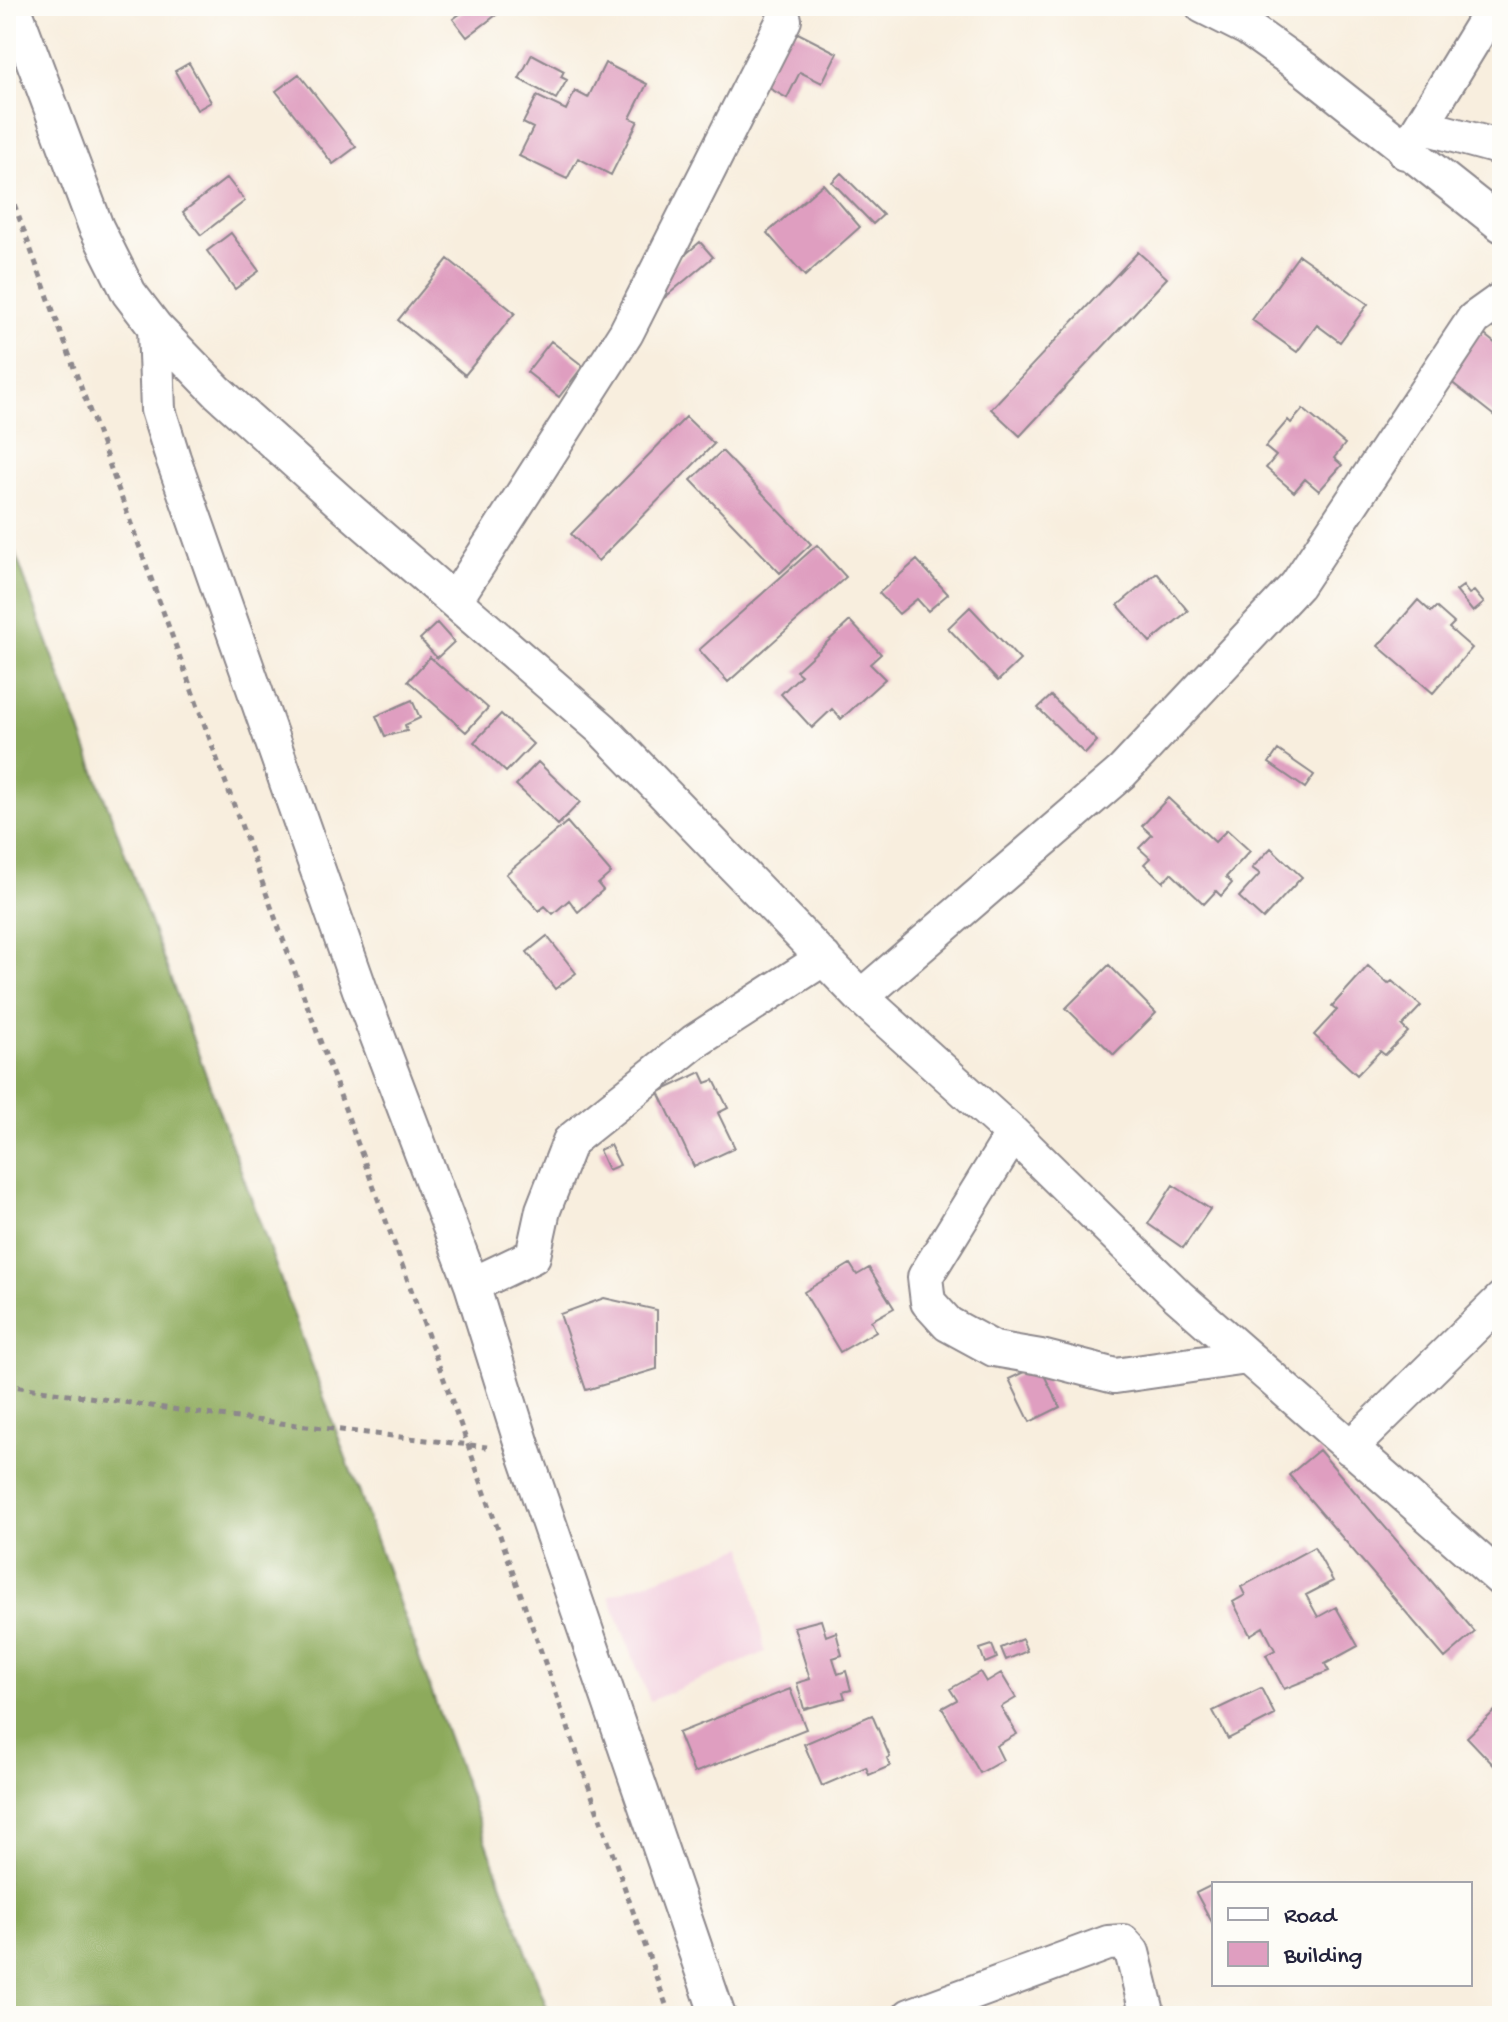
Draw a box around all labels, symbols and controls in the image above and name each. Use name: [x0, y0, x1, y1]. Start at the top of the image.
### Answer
legend: [1212, 1882, 1472, 1986]
text: Road: [1284, 1903, 1338, 1932]
text: Building: [1283, 1943, 1362, 1972]

